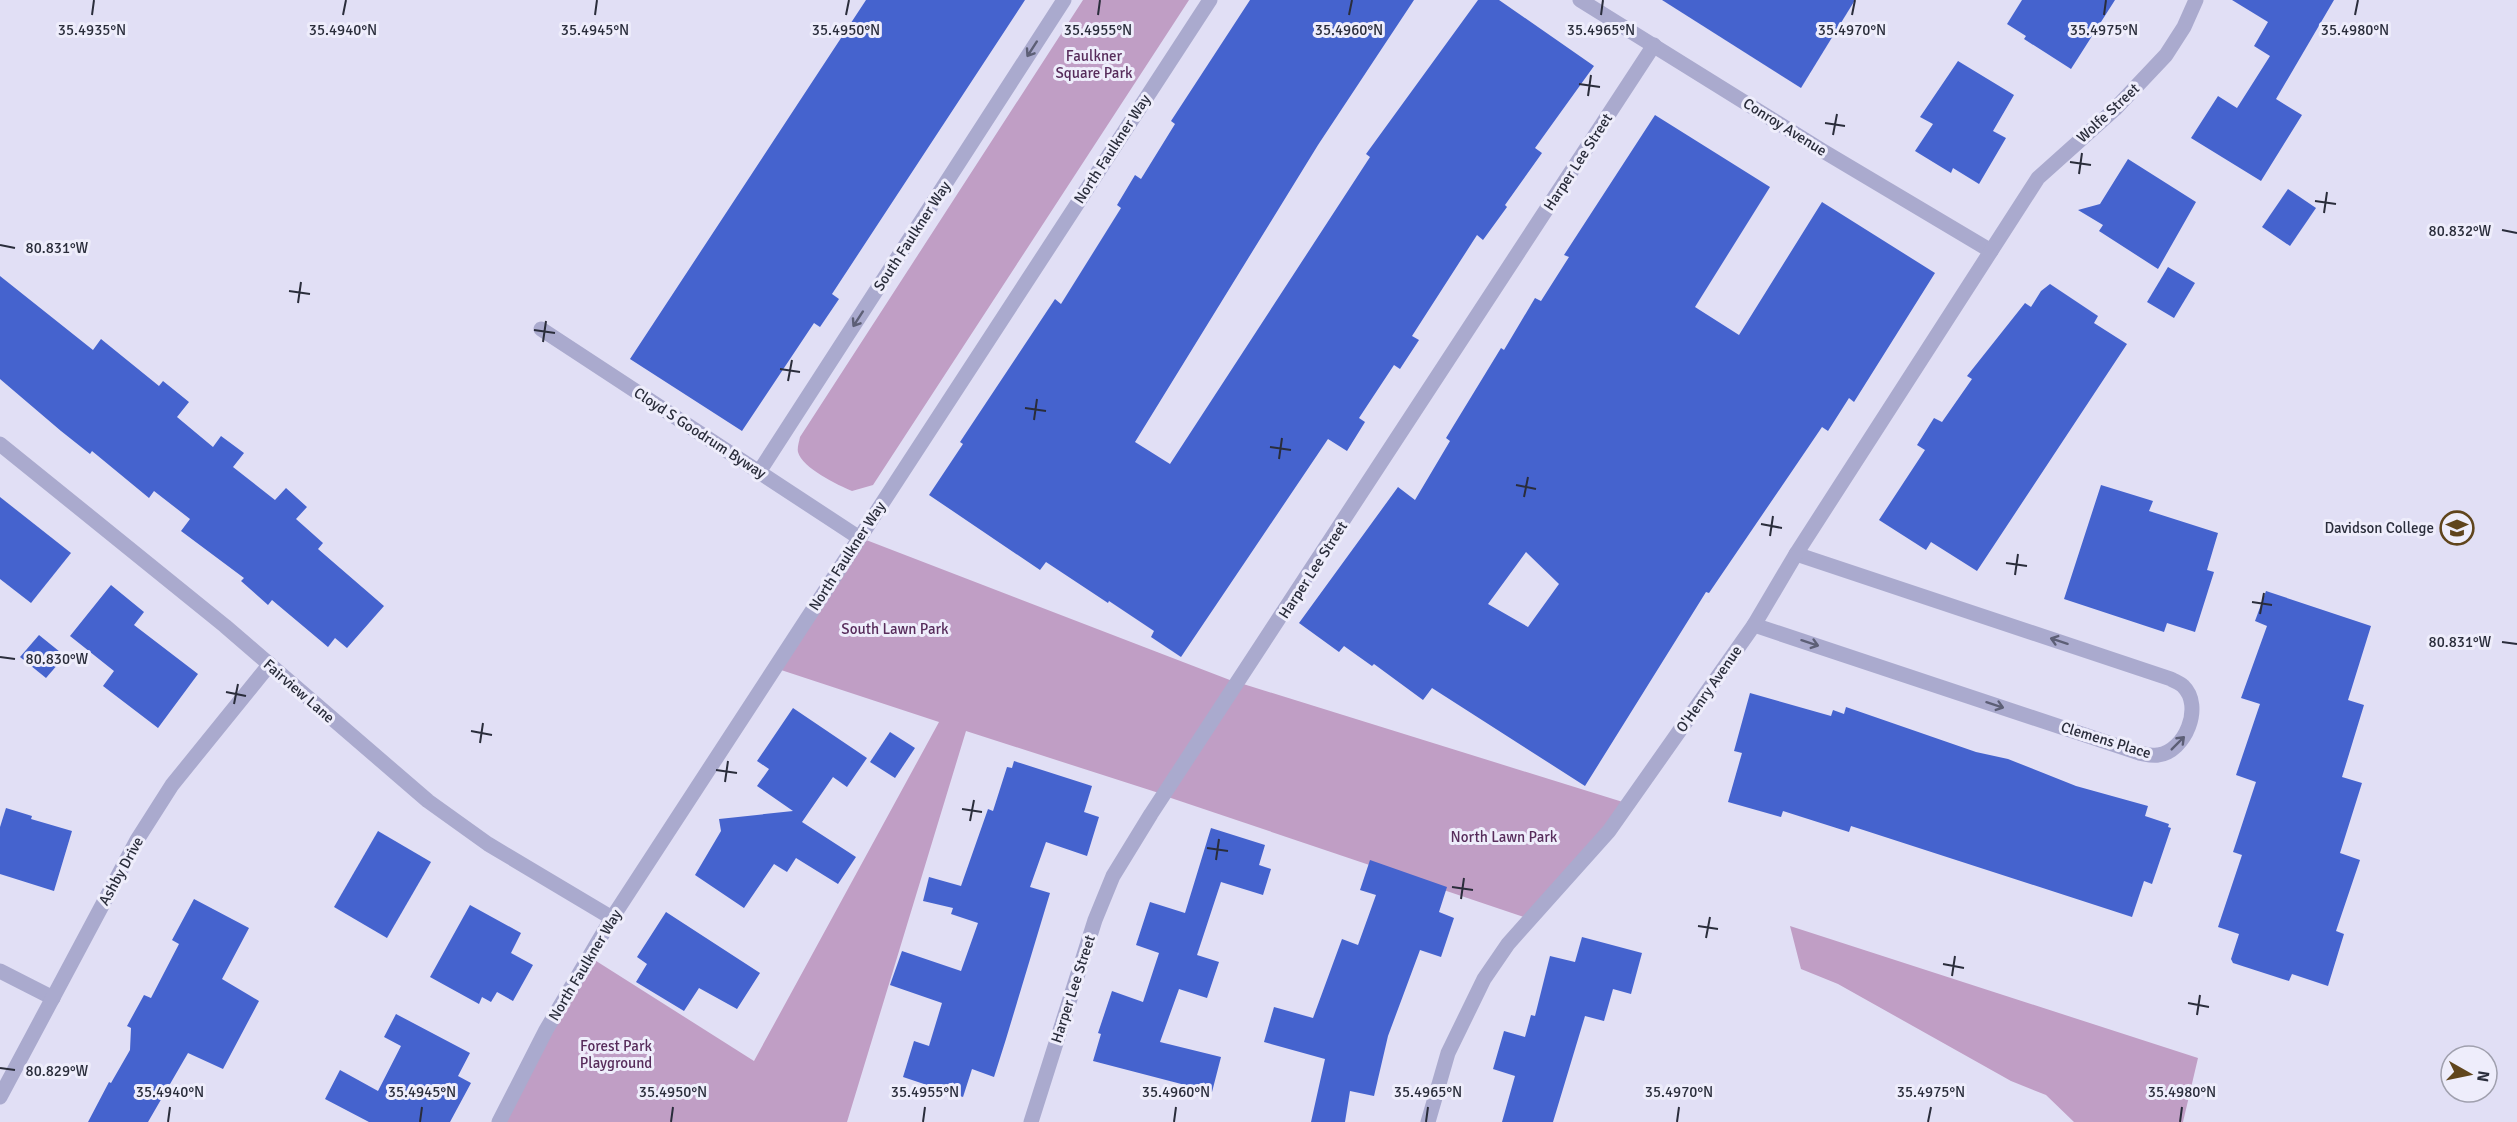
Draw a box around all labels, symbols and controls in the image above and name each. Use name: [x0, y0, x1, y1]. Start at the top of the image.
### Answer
text: 35.4935°N: [58, 21, 126, 39]
text: 35.4940°N: [309, 21, 377, 39]
text: 35.4945°N: [561, 21, 629, 39]
text: 35.4950°N: [812, 21, 880, 39]
text: 35.4955°N: [1064, 21, 1132, 39]
text: 35.4960°N: [1315, 21, 1383, 39]
text: 35.4965°N: [1567, 21, 1635, 39]
text: 35.4970°N: [1818, 21, 1886, 39]
text: 35.4975°N: [2070, 21, 2138, 39]
text: 35.4980°N: [2321, 21, 2389, 39]
one-way arrow: [1026, 40, 1038, 57]
park label: Faulkner Square Park: [1056, 47, 1133, 82]
street label: Wolfe Street: [2073, 79, 2143, 147]
street label: North Faulkner Way: [1070, 91, 1154, 207]
street label: Conroy Avenue: [1740, 94, 1830, 160]
street label: Harper Lee Street: [1540, 110, 1616, 214]
street label: South Faulkner Way: [870, 178, 954, 294]
text: 80.832°W: [2429, 222, 2492, 240]
text: 80.831°W: [26, 239, 89, 257]
one-way arrow: [852, 310, 864, 327]
street label: Cloyd S Goodrum Byway: [631, 384, 769, 482]
street label: North Faulkner Way: [805, 498, 889, 614]
school or university icon: Davidson College: [2439, 510, 2475, 546]
street label: Harper Lee Street: [1275, 518, 1351, 622]
place label: Davidson College: [2324, 519, 2434, 537]
park label: South Lawn Park: [841, 620, 949, 638]
text: 80.831°W: [2429, 633, 2492, 651]
one-way arrow: [2051, 635, 2069, 646]
one-way arrow: [1800, 639, 1819, 650]
street label: O'Henry Avenue: [1672, 642, 1746, 736]
text: 80.830°W: [26, 650, 89, 668]
street label: Fairview Lane: [260, 655, 338, 727]
one-way arrow: [1985, 700, 2004, 711]
street label: Clemens Place: [2059, 718, 2153, 762]
one-way arrow: [2170, 736, 2185, 751]
park label: North Lawn Park: [1451, 828, 1558, 846]
street label: Ashby Drive: [95, 834, 147, 908]
street label: North Faulkner Way: [545, 906, 625, 1024]
street label: Harper Lee Street: [1047, 933, 1099, 1045]
park label: Forest Park Playground: [580, 1037, 652, 1072]
north arrow: [2439, 1044, 2499, 1104]
text: 80.829°W: [26, 1062, 89, 1080]
text: N: [2472, 1069, 2494, 1083]
text: 35.4940°N: [136, 1083, 204, 1101]
text: 35.4945°N: [388, 1083, 456, 1101]
text: 35.4950°N: [639, 1083, 707, 1101]
text: 35.4955°N: [891, 1083, 959, 1101]
text: 35.4960°N: [1142, 1083, 1210, 1101]
text: 35.4965°N: [1394, 1083, 1462, 1101]
text: 35.4970°N: [1645, 1083, 1713, 1101]
text: 35.4975°N: [1897, 1083, 1965, 1101]
text: 35.4980°N: [2148, 1083, 2216, 1101]

